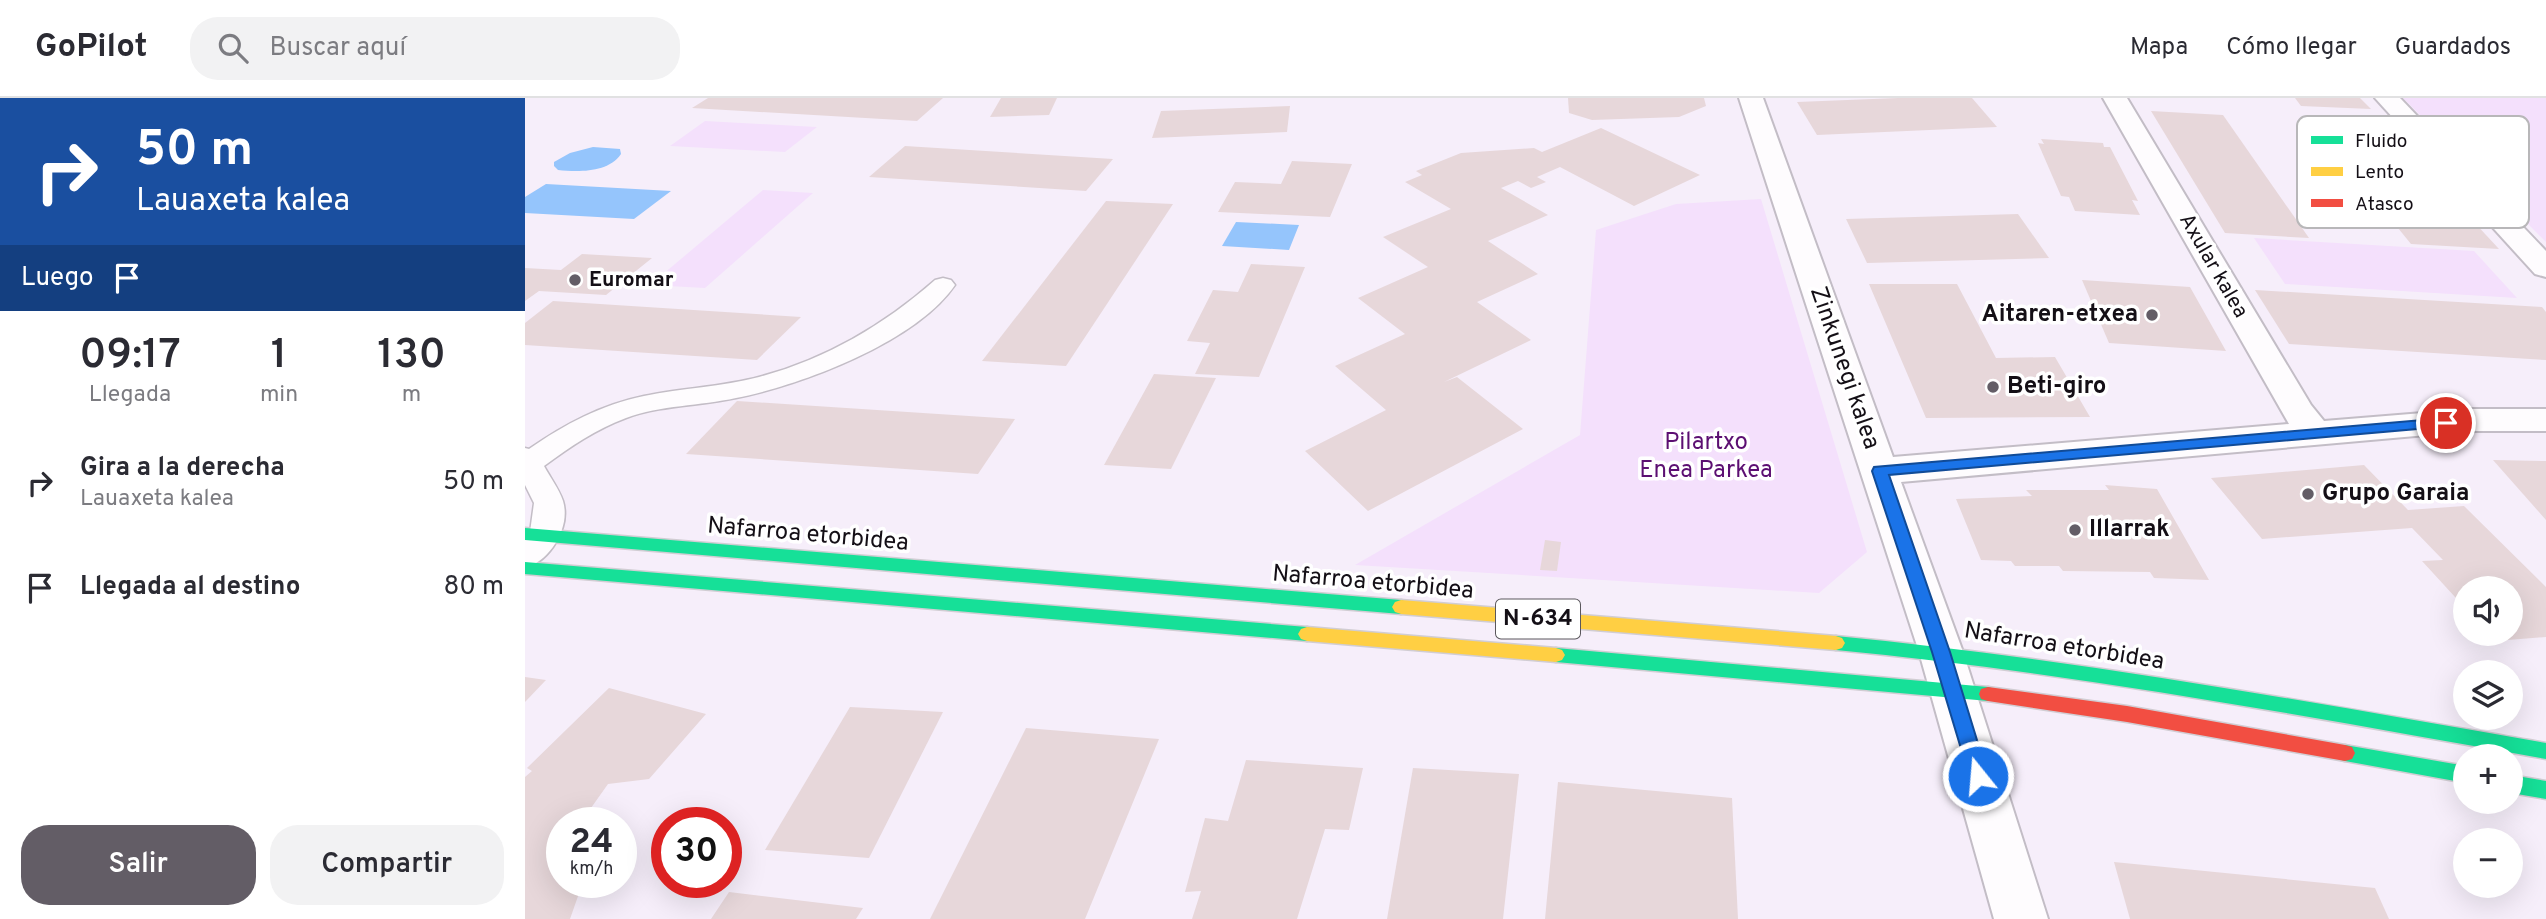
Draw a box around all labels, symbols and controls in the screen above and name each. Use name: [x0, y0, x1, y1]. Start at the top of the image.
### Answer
search box: [190, 17, 680, 80]
text: GoPilot: [35, 27, 148, 69]
icon: search: [214, 29, 252, 67]
text: Buscar aquí: [270, 32, 406, 65]
text: Mapa: [2130, 33, 2188, 63]
text: Cómo llegar: [2226, 33, 2357, 63]
text: Guardados: [2395, 33, 2511, 63]
legend: [2297, 116, 2529, 228]
text: 50 m: [136, 121, 253, 183]
icon: right: [21, 126, 112, 217]
text: Fluido: [2355, 130, 2407, 154]
text: Lento: [2355, 161, 2404, 185]
text: Lauaxeta kalea: [136, 182, 350, 222]
text: Atasco: [2355, 193, 2414, 217]
street label: Axular kalea: [2172, 209, 2254, 323]
icon: arrive: [108, 259, 146, 297]
text: Luego: [21, 262, 94, 295]
place label: Euromar: [589, 267, 674, 294]
marker: Euromar: [567, 272, 583, 288]
street label: Zinkunegi kalea: [1802, 283, 1886, 453]
place label: Aitaren-etxea: [1981, 300, 2138, 330]
marker: Aitaren-etxea: [2144, 307, 2160, 323]
text: 09:17: [79, 330, 181, 383]
text: 1: [271, 330, 287, 383]
text: 130: [377, 330, 446, 383]
place label: Beti-giro: [2007, 372, 2106, 402]
marker: Beti-giro: [1985, 379, 2001, 395]
text: Llegada: [89, 381, 171, 410]
text: min: [260, 381, 298, 410]
text: m: [402, 381, 421, 410]
pin: [2416, 393, 2476, 453]
icon: arrive: [2427, 404, 2465, 442]
park label: Pilartxo Enea Parkea: [1639, 428, 1773, 486]
text: Gira a la derecha: [80, 452, 285, 485]
icon: right: [21, 464, 59, 502]
text: 50 m: [443, 466, 504, 499]
place label: Grupo Garaia: [2322, 479, 2469, 509]
text: Lauaxeta kalea: [80, 485, 234, 514]
marker: Grupo Garaia: [2300, 486, 2316, 502]
street label: Nafarroa etorbidea: [706, 511, 910, 559]
place label: Illarrak: [2089, 515, 2170, 545]
marker: Illarrak: [2067, 522, 2083, 538]
street label: Nafarroa etorbidea: [1271, 559, 1475, 607]
icon: arrive: [21, 569, 59, 607]
text: Llegada al destino: [80, 571, 300, 604]
text: 80 m: [444, 571, 504, 604]
map controls: [2453, 576, 2523, 898]
button: sound: [2453, 576, 2523, 646]
road number: N-634: [1496, 600, 1580, 638]
street label: Nafarroa etorbidea: [1962, 616, 2166, 678]
button: layers: [2453, 660, 2523, 730]
position arrow: [1941, 739, 2015, 813]
button: +: [2453, 744, 2523, 814]
speed limit sign: 30: [651, 807, 742, 898]
text: 24: [570, 821, 613, 865]
button: Salir: [21, 825, 256, 905]
button: Compartir: [270, 825, 504, 905]
button: −: [2453, 828, 2523, 898]
text: km/h: [570, 858, 613, 881]

